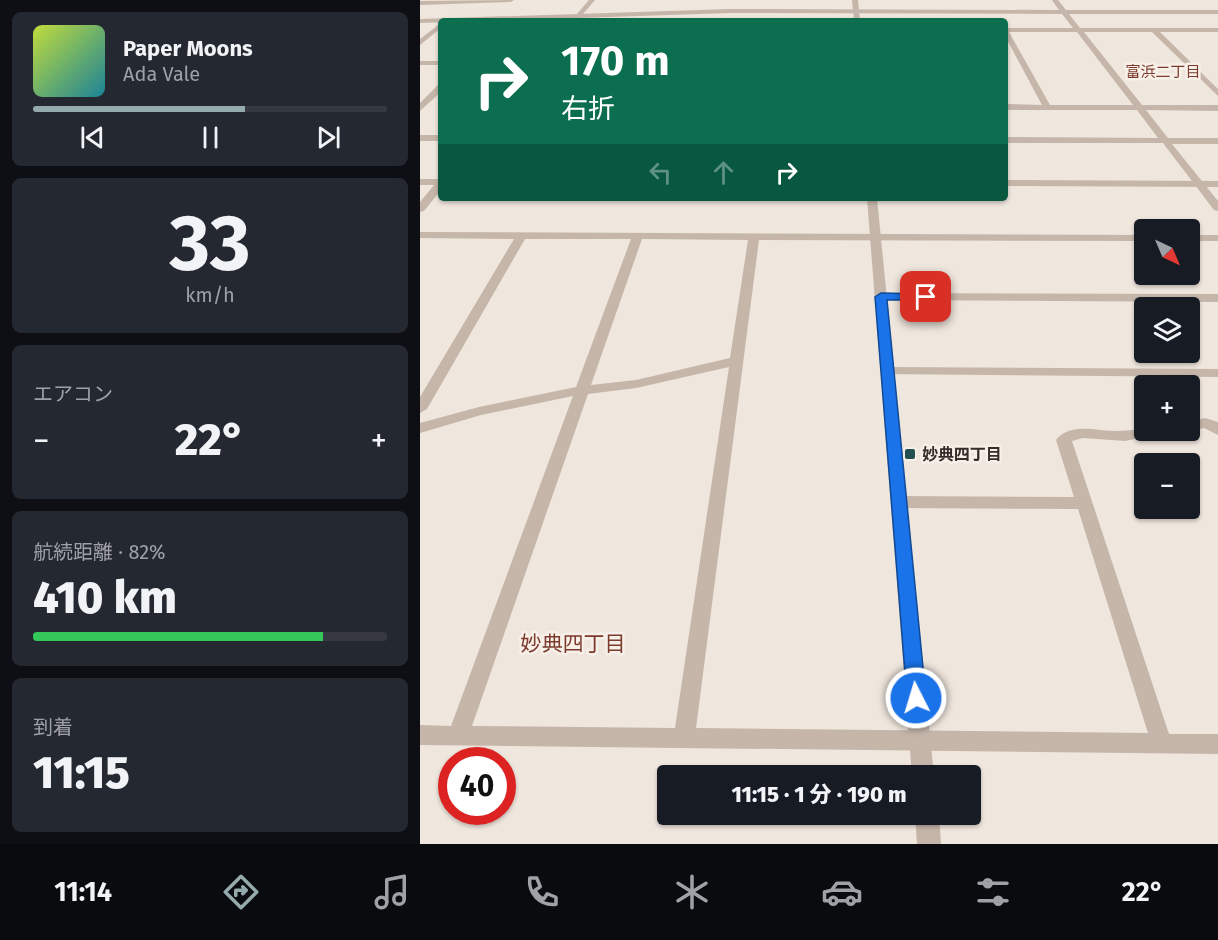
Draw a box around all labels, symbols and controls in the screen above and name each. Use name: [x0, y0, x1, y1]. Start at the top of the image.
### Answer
text: Paper Moons: [123, 35, 253, 62]
text: 170 m: [561, 36, 670, 86]
icon: right: [462, 42, 540, 120]
text: Ada Vale: [123, 62, 200, 86]
district label: 富浜二丁目: [1125, 63, 1201, 81]
text: 右折: [561, 93, 615, 125]
icon: previous: [76, 121, 109, 154]
icon: pause: [194, 121, 227, 154]
icon: next: [312, 121, 345, 154]
icon: left: [644, 156, 677, 189]
icon: ahead: [707, 156, 740, 189]
icon: right: [770, 156, 803, 189]
text: 33: [169, 197, 251, 291]
north arrow: [1134, 219, 1200, 285]
map controls: [1134, 219, 1200, 519]
pin: [900, 271, 951, 322]
icon: arrive: [909, 280, 942, 313]
text: km/h: [185, 283, 235, 307]
button: layers: [1134, 297, 1200, 363]
button: +: [1134, 375, 1200, 441]
text: エアコン: [33, 382, 113, 406]
text: 22°: [175, 413, 245, 467]
text: −: [33, 421, 50, 461]
text: +: [371, 421, 387, 461]
place label: 妙典四丁目: [922, 445, 1002, 464]
marker: 妙典四丁目: [903, 447, 917, 461]
button: −: [1134, 453, 1200, 519]
text: 航続距離 · 82%: [33, 540, 166, 564]
text: 410 km: [33, 571, 177, 625]
district label: 妙典四丁目: [521, 631, 626, 657]
position arrow: [884, 666, 948, 730]
text: 到着: [33, 715, 73, 739]
text: 11:15: [33, 746, 130, 800]
speed limit sign: 40: [438, 747, 516, 825]
text: 11:15 · 1 分 · 190 m: [732, 781, 907, 808]
icon: directions: [220, 871, 262, 913]
icon: music: [371, 871, 413, 913]
icon: phone: [521, 871, 563, 913]
icon: climate: [671, 871, 713, 913]
icon: car: [821, 871, 863, 913]
icon: filters: [972, 871, 1014, 913]
text: 11:14: [54, 876, 112, 908]
text: 22°: [1122, 876, 1164, 908]

